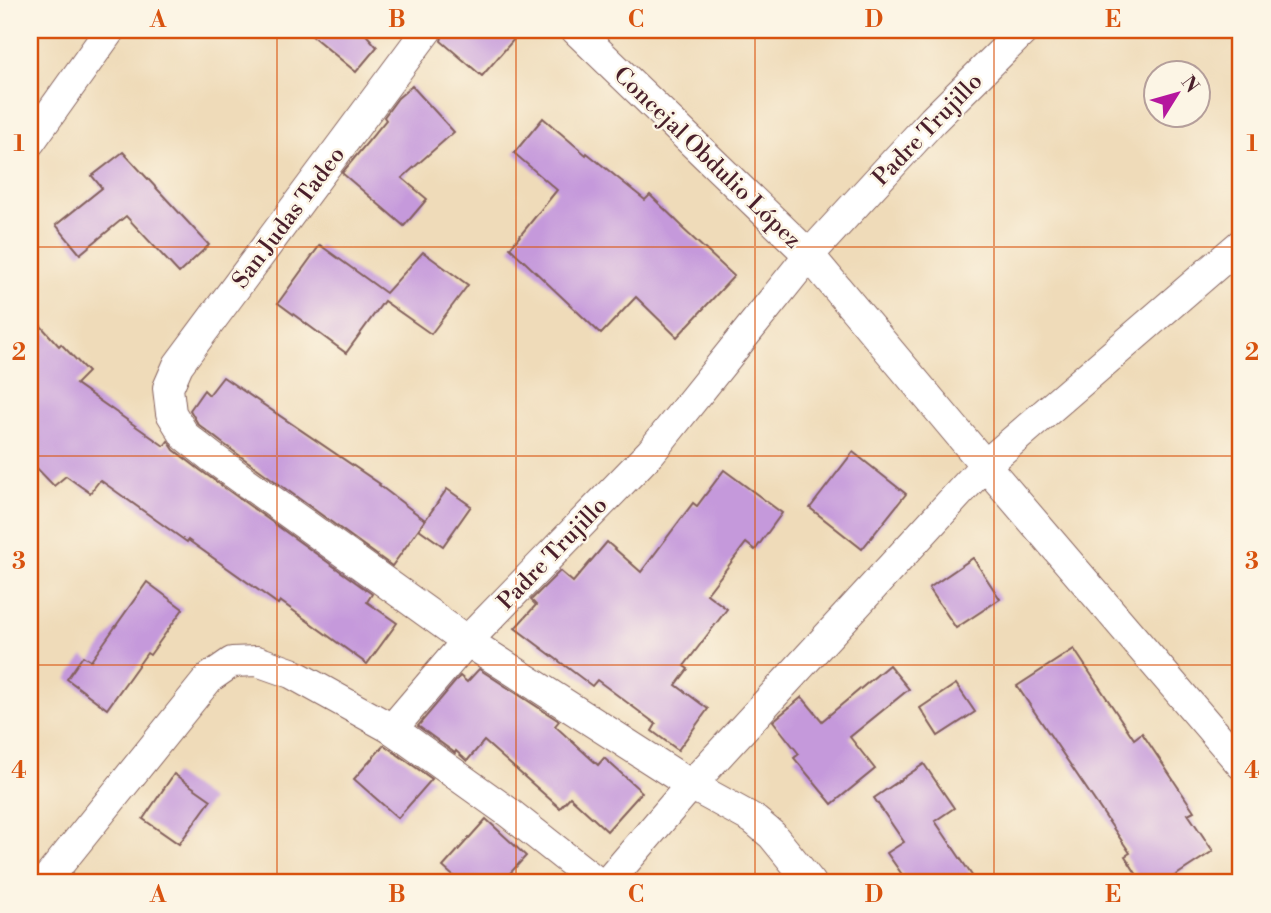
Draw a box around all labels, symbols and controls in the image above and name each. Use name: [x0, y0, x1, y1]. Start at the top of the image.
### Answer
text: A: [149, 6, 167, 34]
text: B: [388, 6, 406, 34]
text: C: [628, 6, 644, 34]
text: D: [865, 6, 883, 34]
text: E: [1105, 6, 1121, 34]
north arrow: [1142, 60, 1212, 130]
street label: Concejal Obdulio López: [608, 61, 807, 255]
street label: Padre Trujillo: [867, 67, 988, 192]
text: N: [1176, 71, 1204, 98]
text: 1: [13, 130, 25, 158]
text: 1: [1246, 130, 1258, 158]
street label: San Judas Tadeo: [227, 141, 351, 294]
text: 2: [12, 339, 26, 367]
text: 2: [1245, 339, 1259, 367]
street label: Padre Trujillo: [492, 491, 613, 616]
text: 3: [12, 548, 26, 576]
text: 3: [1245, 548, 1259, 576]
text: 4: [11, 757, 27, 785]
text: 4: [1244, 757, 1260, 785]
text: A: [149, 881, 167, 909]
text: B: [388, 881, 406, 909]
text: C: [628, 881, 644, 909]
text: D: [865, 881, 883, 909]
text: E: [1105, 881, 1121, 909]

